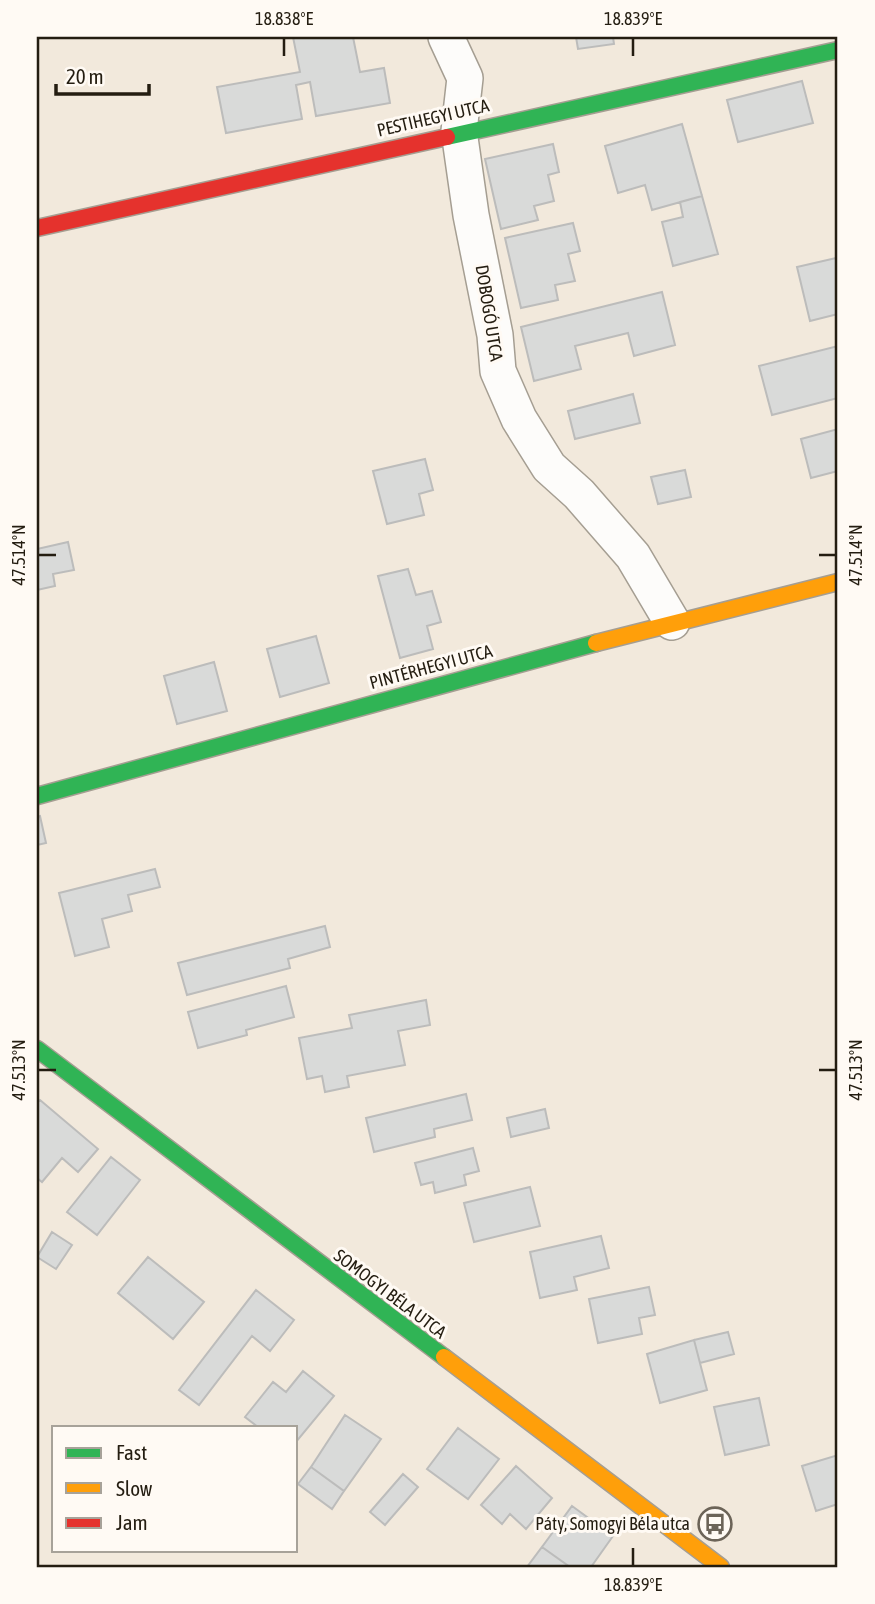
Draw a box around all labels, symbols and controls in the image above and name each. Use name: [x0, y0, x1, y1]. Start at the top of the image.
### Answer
text: 18.838°E: [255, 8, 313, 29]
text: 18.839°E: [604, 8, 662, 29]
scale bar: [56, 52, 149, 96]
text: 20 m: [66, 64, 104, 88]
street label: PESTIHEGYI UTCA: [375, 94, 491, 141]
street label: DOBOGÓ UTCA: [472, 263, 507, 363]
text: 47.514°N: [8, 524, 29, 586]
text: 47.514°N: [845, 524, 866, 586]
street label: PINTÉRHEGYI UTCA: [367, 640, 495, 693]
text: 47.513°N: [8, 1039, 29, 1101]
text: 47.513°N: [845, 1039, 866, 1101]
street label: SOMOGYI BÉLA UTCA: [330, 1245, 451, 1343]
legend: [52, 1426, 298, 1552]
text: Fast: [116, 1440, 147, 1464]
text: Slow: [116, 1476, 153, 1500]
bus stop icon: Páty, Somogyi Béla utca: [696, 1505, 734, 1543]
text: Jam: [116, 1510, 148, 1534]
place label: Páty, Somogyi Béla utca: [535, 1513, 690, 1534]
text: 18.839°E: [604, 1574, 662, 1595]

